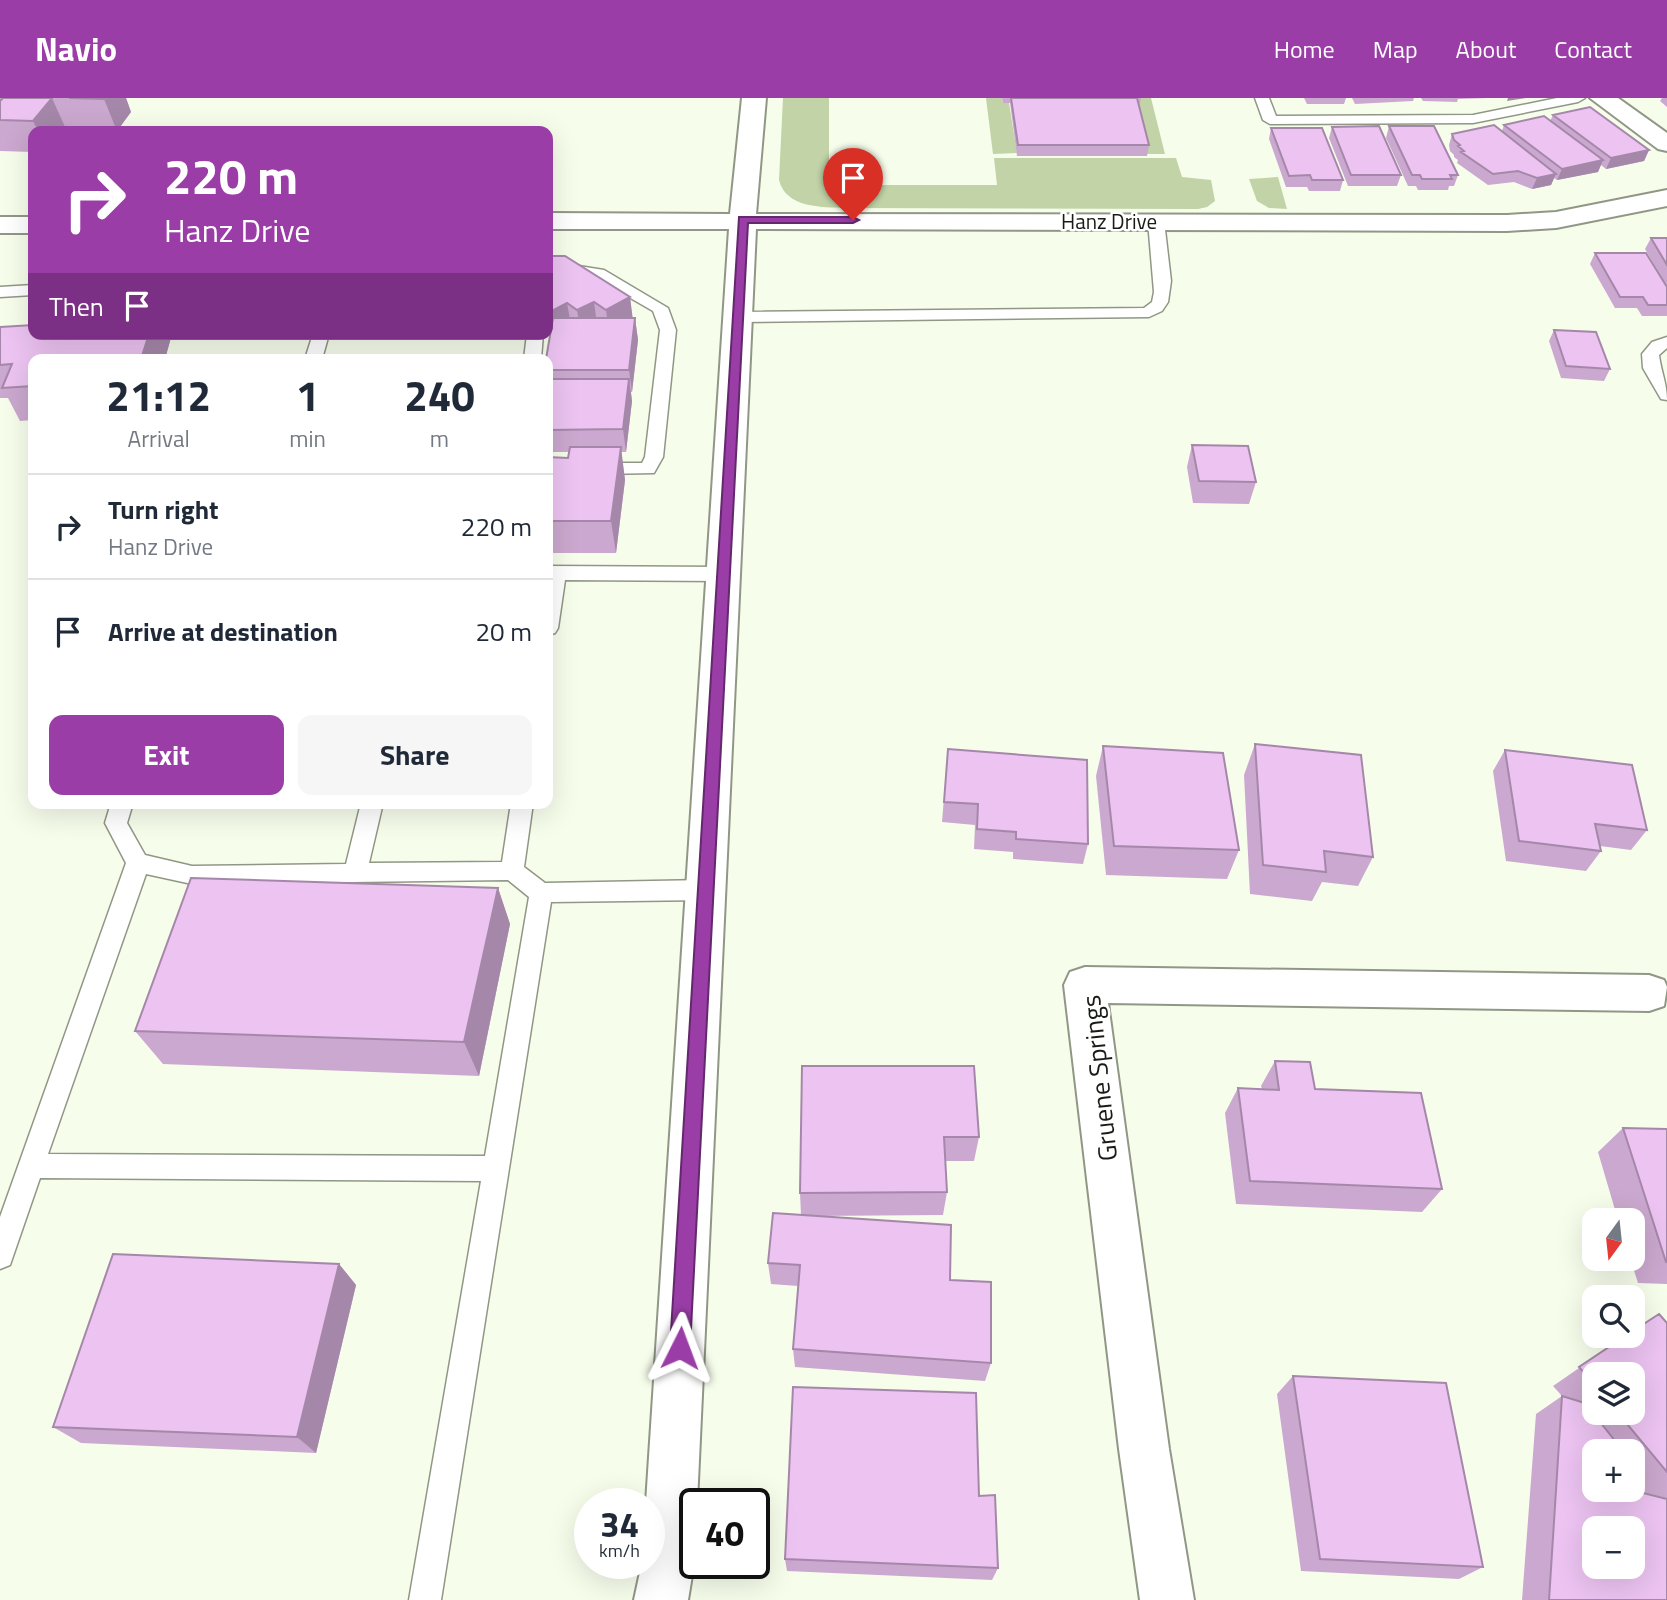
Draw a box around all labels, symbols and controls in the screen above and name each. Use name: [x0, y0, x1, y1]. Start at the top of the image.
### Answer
text: Navio: [35, 24, 117, 74]
text: Home: [1274, 31, 1335, 67]
text: Map: [1373, 31, 1418, 67]
text: About: [1456, 31, 1516, 67]
text: Contact: [1554, 31, 1632, 67]
text: 220 m: [164, 138, 298, 213]
pin: [823, 148, 883, 220]
icon: right: [49, 154, 140, 245]
icon: arrive: [834, 159, 872, 197]
street label: Hanz Drive: [1061, 205, 1157, 237]
text: Hanz Drive: [164, 206, 310, 254]
text: Then: [49, 287, 104, 326]
icon: arrive: [118, 287, 156, 325]
text: 21:12: [106, 363, 211, 427]
text: 1: [296, 363, 319, 427]
text: 240: [404, 363, 475, 427]
text: Arrival: [127, 421, 190, 456]
text: min: [289, 421, 326, 456]
text: m: [430, 421, 449, 456]
text: Turn right: [108, 490, 219, 529]
text: 220 m: [461, 507, 532, 546]
icon: right: [49, 508, 87, 546]
text: Hanz Drive: [108, 529, 213, 564]
text: Arrive at destination: [108, 612, 338, 651]
text: 20 m: [475, 612, 532, 651]
icon: arrive: [49, 613, 87, 651]
button: Exit: [49, 715, 284, 795]
button: Share: [298, 715, 532, 795]
street label: Gruene Springs: [1071, 993, 1127, 1163]
north arrow: [1582, 1208, 1645, 1270]
map controls: [1582, 1208, 1645, 1579]
button: search: [1582, 1285, 1645, 1348]
position arrow: [643, 1311, 717, 1385]
button: layers: [1582, 1362, 1645, 1425]
button: +: [1582, 1439, 1645, 1502]
speed limit sign: 40: [679, 1488, 770, 1579]
text: 34: [600, 1497, 639, 1551]
button: −: [1582, 1516, 1645, 1579]
text: km/h: [599, 1537, 640, 1564]

